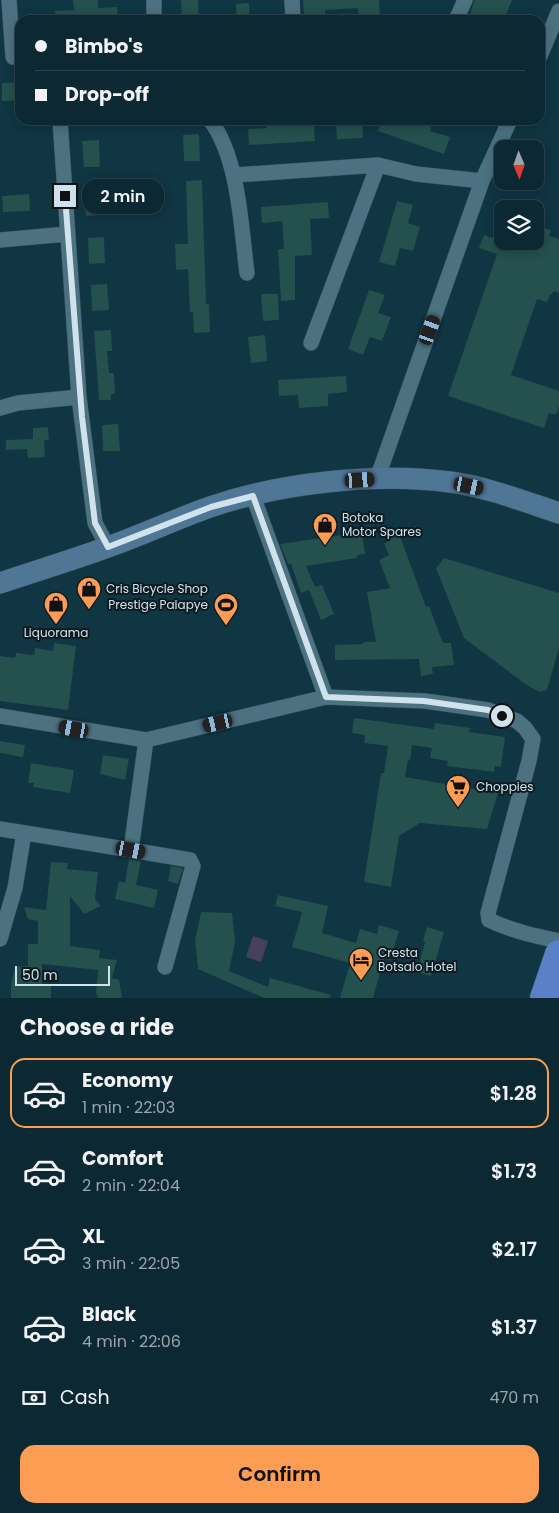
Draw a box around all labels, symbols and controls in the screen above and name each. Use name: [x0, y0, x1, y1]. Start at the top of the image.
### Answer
text: Bimbo's: [65, 33, 143, 60]
text: Drop-off: [65, 81, 149, 108]
north arrow: [494, 140, 544, 190]
map controls: [494, 140, 544, 250]
callout: 2 min: [82, 178, 165, 214]
route end: [54, 185, 76, 207]
text: 2 min: [101, 185, 145, 208]
button: layers: [494, 200, 544, 250]
car: [417, 313, 442, 347]
car: [344, 472, 375, 488]
car: [452, 476, 485, 496]
place label: Botoka Motor Spares: [342, 509, 421, 540]
shop icon: Botoka Motor Spares: [312, 512, 338, 546]
shop icon: Cris Bicycle Shop: [76, 576, 102, 610]
place label: Cris Bicycle Shop: [106, 580, 208, 597]
shop icon: Liquorama: [43, 591, 69, 625]
sports icon: Prestige Palapye: [213, 592, 239, 626]
place label: Prestige Palapye: [108, 596, 208, 613]
place label: Liquorama: [24, 624, 88, 641]
route start: [491, 705, 513, 727]
car: [201, 712, 234, 734]
car: [57, 719, 90, 739]
supermarket icon: Choppies: [445, 774, 471, 808]
place label: Choppies: [476, 778, 534, 795]
car: [114, 840, 147, 860]
place label: Cresta Botsalo Hotel: [378, 944, 456, 975]
hotel icon: Cresta Botsalo Hotel: [348, 947, 374, 981]
scale bar: [15, 963, 110, 986]
text: 50 m: [22, 965, 58, 985]
text: Choose a ride: [20, 1012, 174, 1043]
text: Economy: [82, 1067, 173, 1094]
icon: car: [22, 1071, 67, 1116]
text: $1.28: [490, 1080, 537, 1107]
text: 1 min · 22:03: [82, 1096, 175, 1119]
text: Comfort: [82, 1145, 164, 1172]
icon: car: [22, 1149, 67, 1194]
text: $1.73: [491, 1158, 537, 1185]
text: 2 min · 22:04: [82, 1174, 180, 1197]
text: XL: [82, 1223, 105, 1250]
icon: car: [22, 1227, 67, 1272]
text: $2.17: [491, 1236, 537, 1263]
text: 3 min · 22:05: [82, 1252, 180, 1275]
text: Black: [82, 1301, 136, 1328]
icon: car: [22, 1305, 67, 1350]
text: $1.37: [491, 1314, 537, 1341]
text: 4 min · 22:06: [82, 1330, 181, 1353]
icon: cash: [20, 1384, 48, 1412]
text: Cash: [60, 1384, 110, 1411]
text: 470 m: [489, 1386, 539, 1409]
button: Confirm: [20, 1445, 539, 1503]

